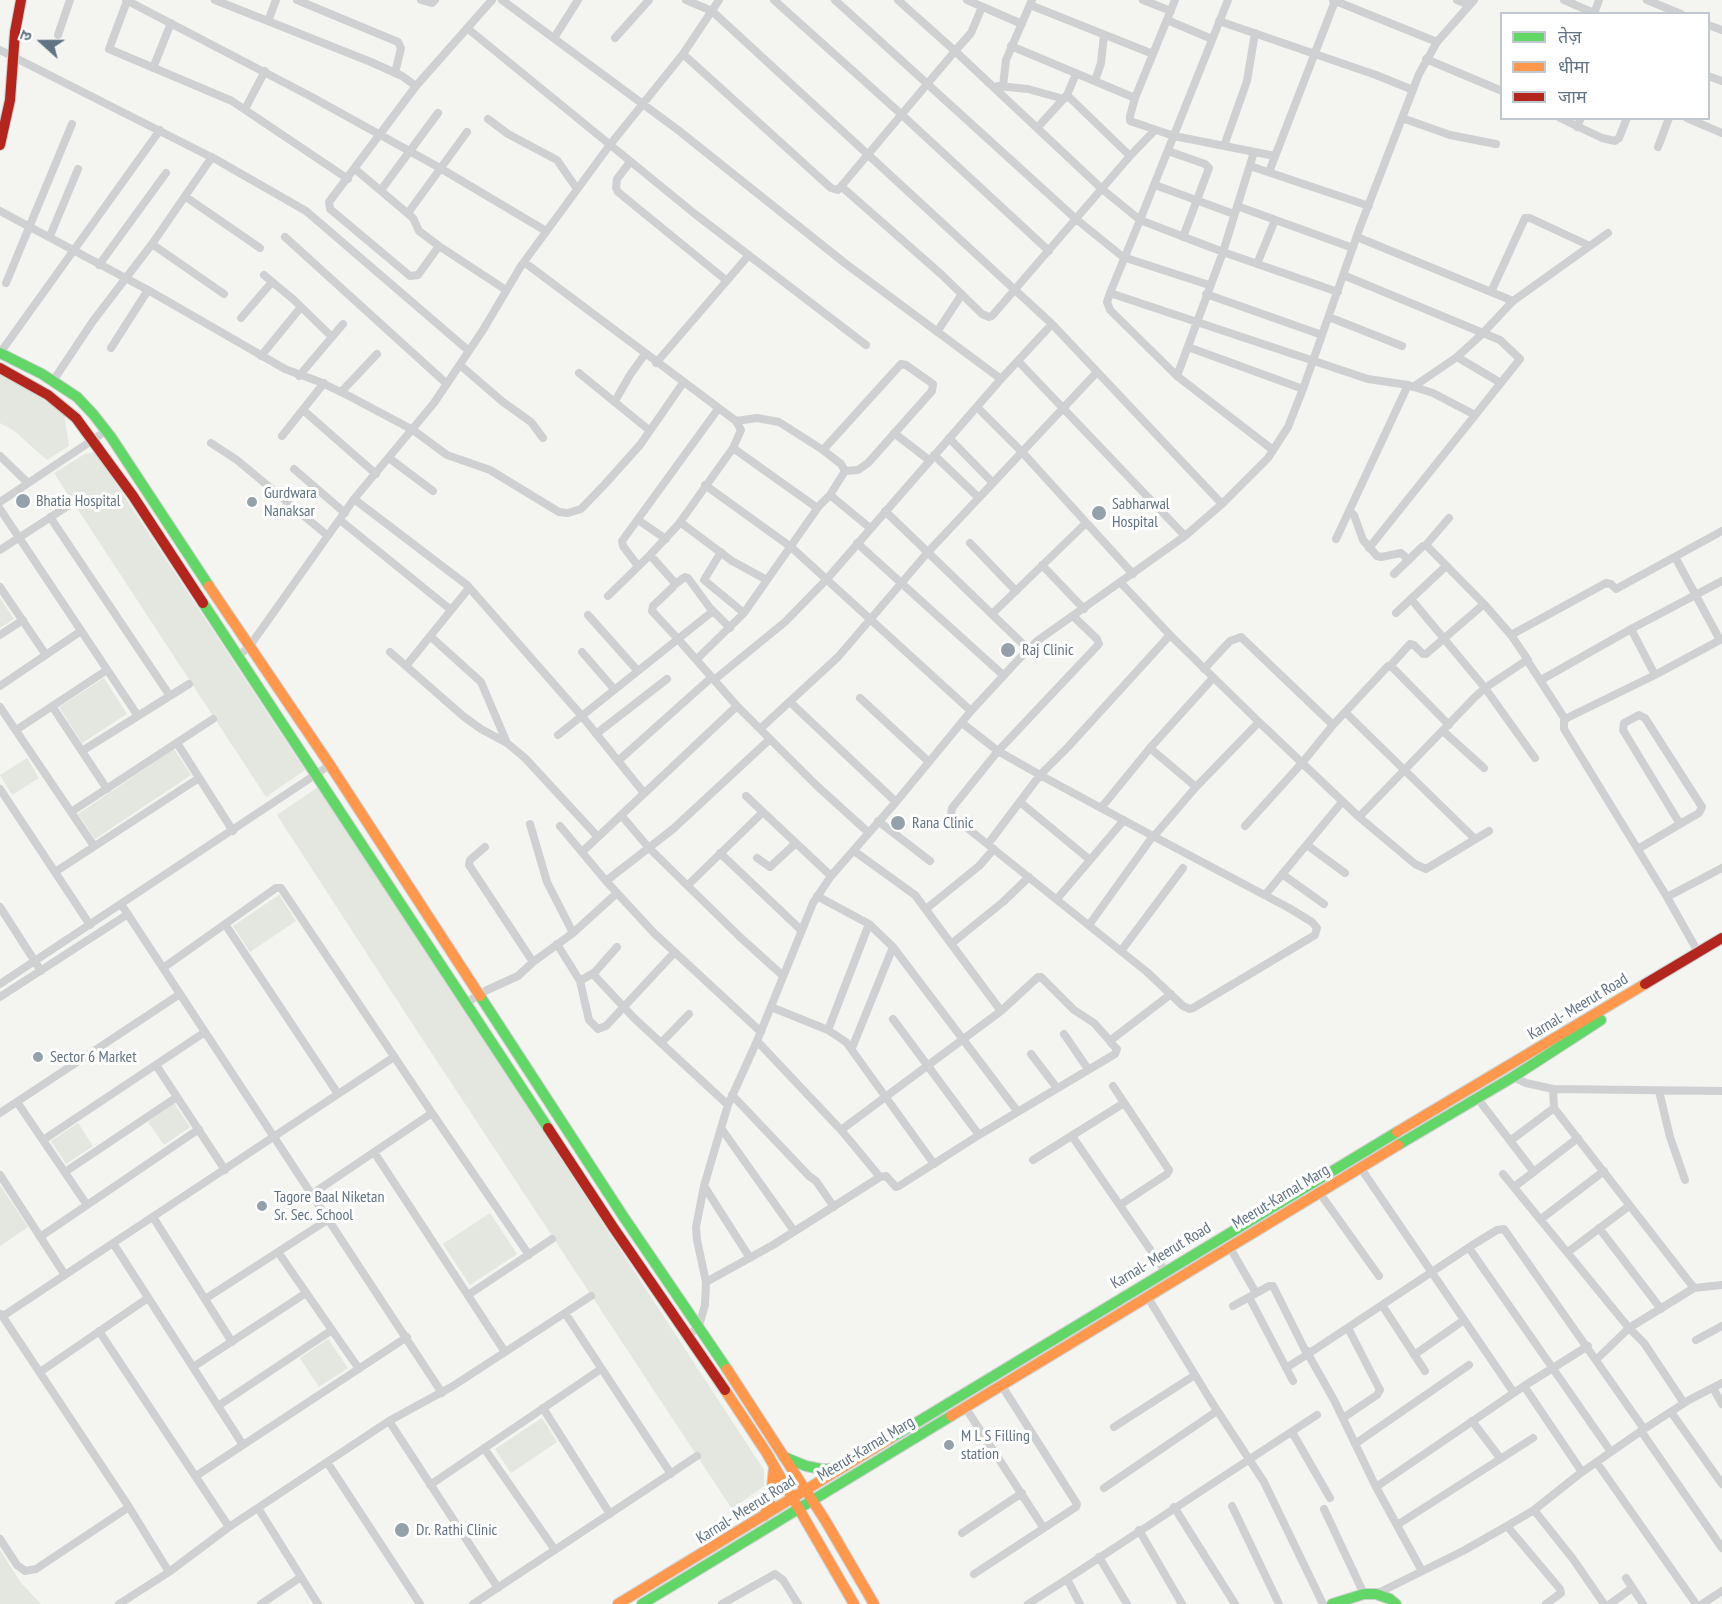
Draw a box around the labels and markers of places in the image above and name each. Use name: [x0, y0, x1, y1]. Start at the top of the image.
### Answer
place label: Gurdwara Nanaksar: [264, 483, 317, 521]
place label: Bhatia Hospital: [36, 491, 120, 511]
marker: Bhatia Hospital: [14, 492, 32, 510]
place label: Sabharwal Hospital: [1112, 494, 1170, 532]
marker: Gurdwara Nanaksar: [245, 495, 259, 509]
marker: Sabharwal Hospital: [1090, 504, 1108, 522]
place label: Raj Clinic: [1022, 640, 1074, 660]
marker: Raj Clinic: [999, 641, 1017, 659]
place label: Rana Clinic: [912, 813, 974, 833]
marker: Rana Clinic: [889, 814, 907, 832]
place label: Sector 6 Market: [50, 1047, 137, 1067]
marker: Sector 6 Market: [31, 1050, 45, 1064]
place label: Tagore Baal Niketan Sr. Sec. School: [274, 1187, 384, 1225]
marker: Tagore Baal Niketan Sr. Sec. School: [255, 1199, 269, 1213]
place label: M L S Filling station: [961, 1426, 1030, 1464]
marker: M L S Filling station: [942, 1438, 956, 1452]
place label: Dr. Rathi Clinic: [416, 1520, 497, 1540]
marker: Dr. Rathi Clinic: [393, 1521, 411, 1539]

